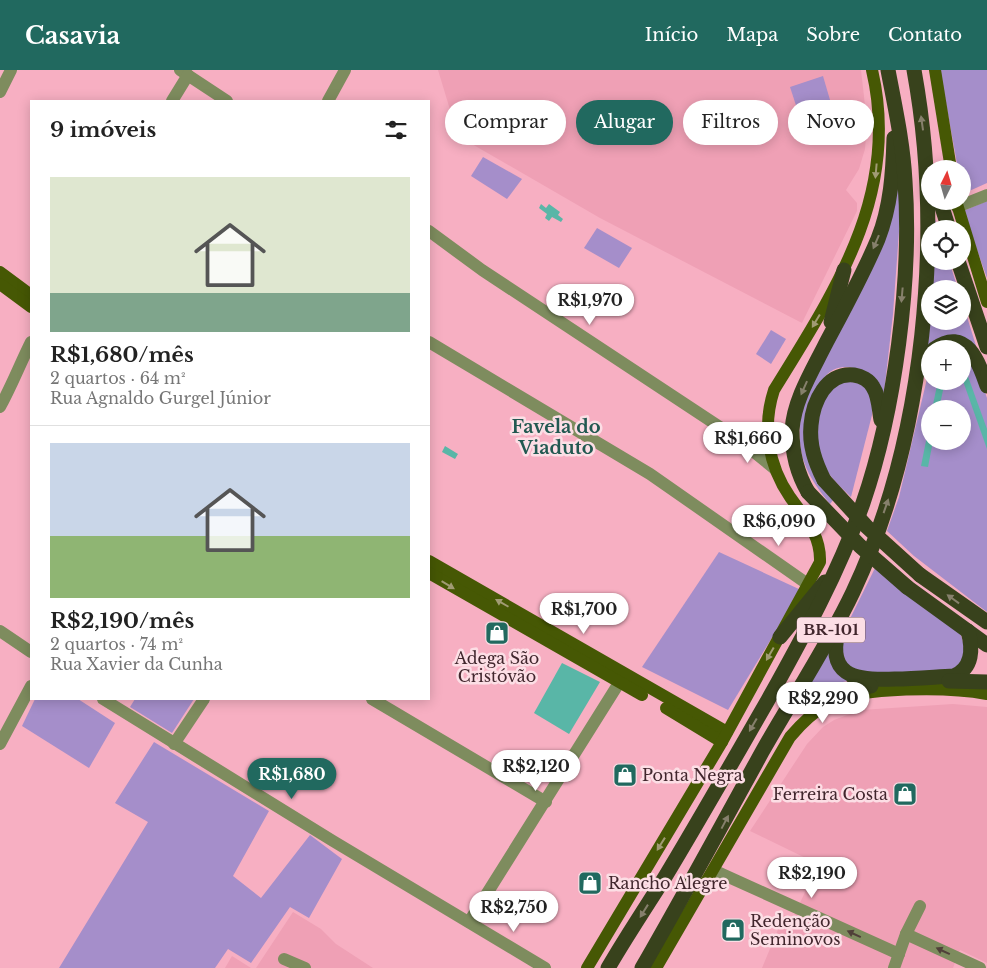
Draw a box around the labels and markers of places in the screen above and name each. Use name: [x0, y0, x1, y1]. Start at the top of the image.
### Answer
pin: R$1,970: [544, 284, 636, 326]
pin: R$1,660: [702, 422, 794, 464]
pin: R$6,090: [733, 504, 825, 547]
pin: R$1,700: [538, 592, 630, 635]
shop icon: Adega São Cristóvão: [484, 620, 510, 646]
place label: Adega São Cristóvão: [454, 648, 539, 686]
pin: R$2,290: [777, 682, 869, 724]
pin: R$2,120: [490, 750, 582, 792]
pin: R$1,680: [246, 758, 338, 800]
shop icon: Ponta Negra: [612, 762, 638, 788]
place label: Ponta Negra: [642, 765, 743, 785]
shop icon: Ferreira Costa: [892, 781, 918, 807]
place label: Ferreira Costa: [773, 784, 888, 804]
pin: R$2,190: [766, 856, 858, 899]
shop icon: Rancho Alegre: [577, 870, 603, 896]
place label: Rancho Alegre: [608, 873, 727, 893]
pin: R$2,750: [468, 890, 560, 933]
place label: Redenção Seminovos: [750, 911, 840, 949]
shop icon: Redenção Seminovos: [720, 917, 746, 943]

